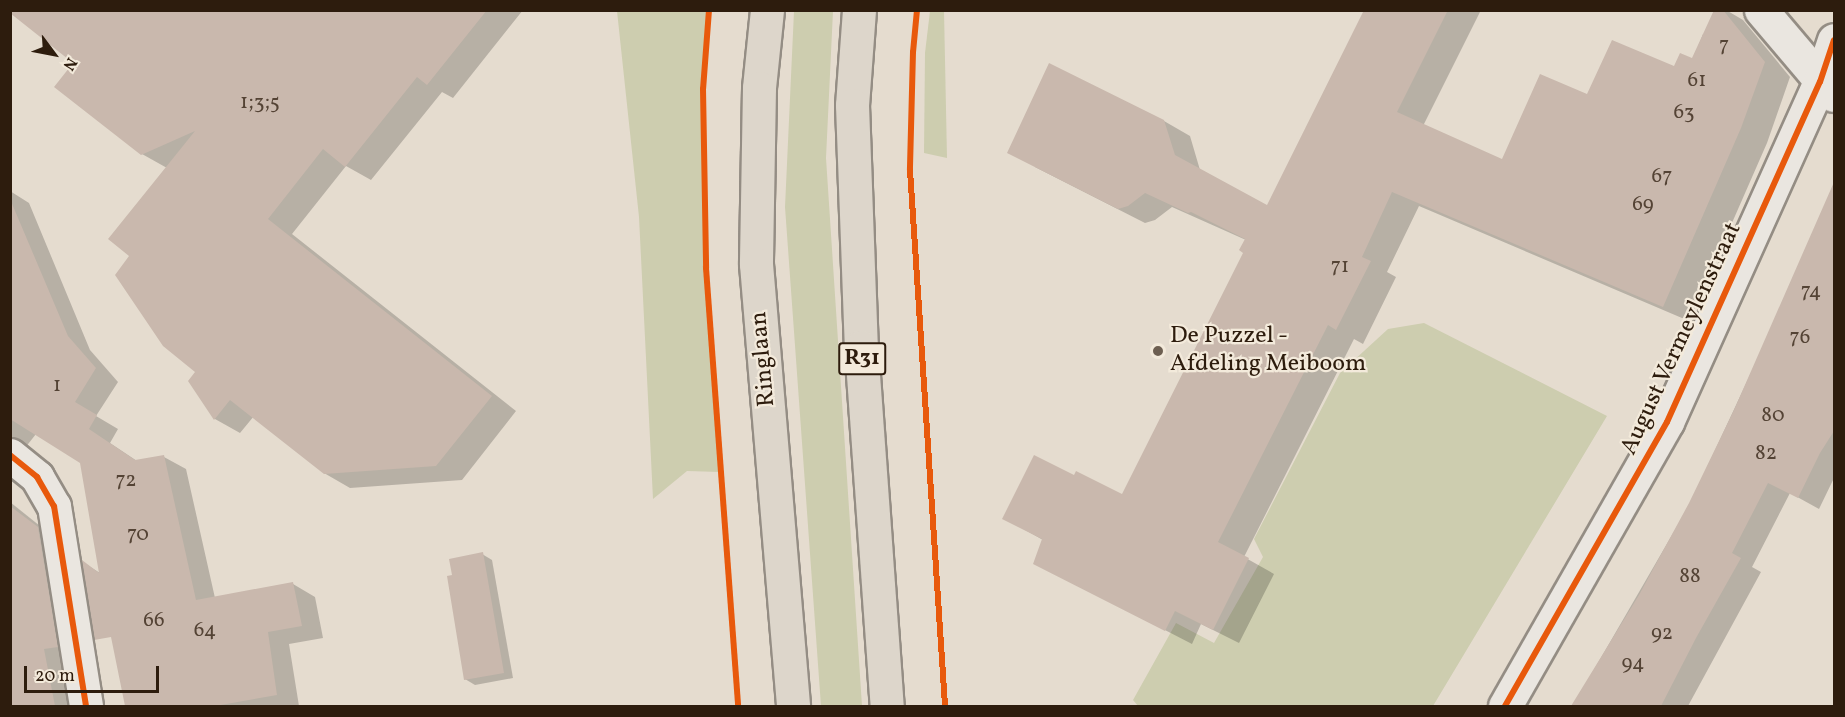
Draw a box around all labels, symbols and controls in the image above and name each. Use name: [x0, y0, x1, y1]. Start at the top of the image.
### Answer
north arrow: [24, 24, 84, 84]
house number: 7: [1719, 33, 1729, 59]
text: N: [57, 53, 82, 74]
house number: 61: [1688, 68, 1706, 94]
house number: 1;3;5: [240, 90, 280, 116]
house number: 63: [1673, 100, 1695, 126]
house number: 67: [1652, 164, 1672, 190]
house number: 69: [1632, 192, 1654, 218]
street label: August Vermeylenstraat: [1615, 218, 1749, 460]
house number: 71: [1331, 254, 1349, 280]
house number: 74: [1801, 279, 1821, 305]
street label: Ringlaan: [745, 310, 783, 408]
place label: De Puzzel - Afdeling Meiboom: [1170, 323, 1366, 379]
house number: 76: [1790, 325, 1810, 351]
road number: R31: [838, 340, 886, 378]
marker: De Puzzel - Afdeling Meiboom: [1151, 344, 1165, 358]
house number: 1: [53, 373, 61, 399]
house number: 80: [1761, 403, 1785, 429]
house number: 82: [1755, 441, 1777, 467]
house number: 72: [115, 468, 137, 494]
house number: 70: [127, 522, 149, 548]
house number: 88: [1679, 564, 1701, 590]
house number: 66: [143, 608, 165, 634]
house number: 64: [194, 618, 216, 644]
house number: 92: [1651, 621, 1673, 647]
house number: 94: [1622, 651, 1644, 677]
scale bar: [27, 654, 162, 692]
text: 20 m: [35, 664, 75, 689]

